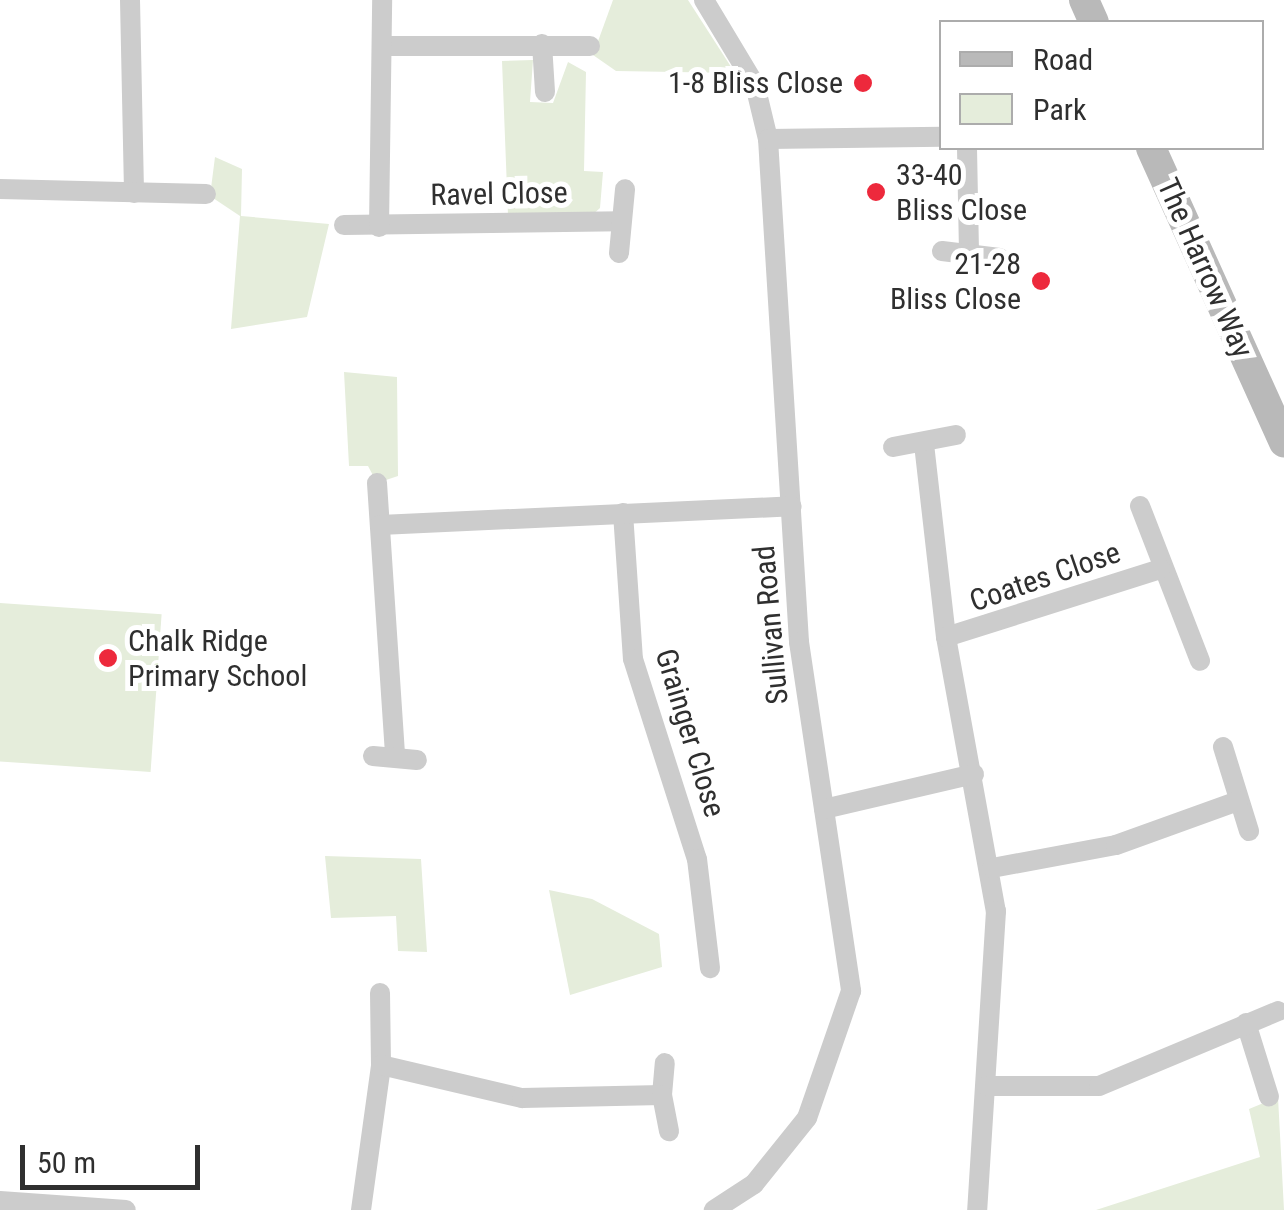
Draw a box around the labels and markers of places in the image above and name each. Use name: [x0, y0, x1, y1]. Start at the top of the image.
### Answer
place label: 1-8 Bliss Close: [668, 65, 843, 101]
marker: 1-8 Bliss Close: [852, 72, 874, 94]
place label: 33-40 Bliss Close: [896, 157, 1027, 228]
marker: 33-40 Bliss Close: [865, 181, 887, 203]
place label: 21-28 Bliss Close: [890, 246, 1021, 316]
marker: 21-28 Bliss Close: [1030, 270, 1052, 292]
place label: Chalk Ridge Primary School: [128, 623, 307, 694]
marker: Chalk Ridge Primary School: [97, 647, 119, 669]

